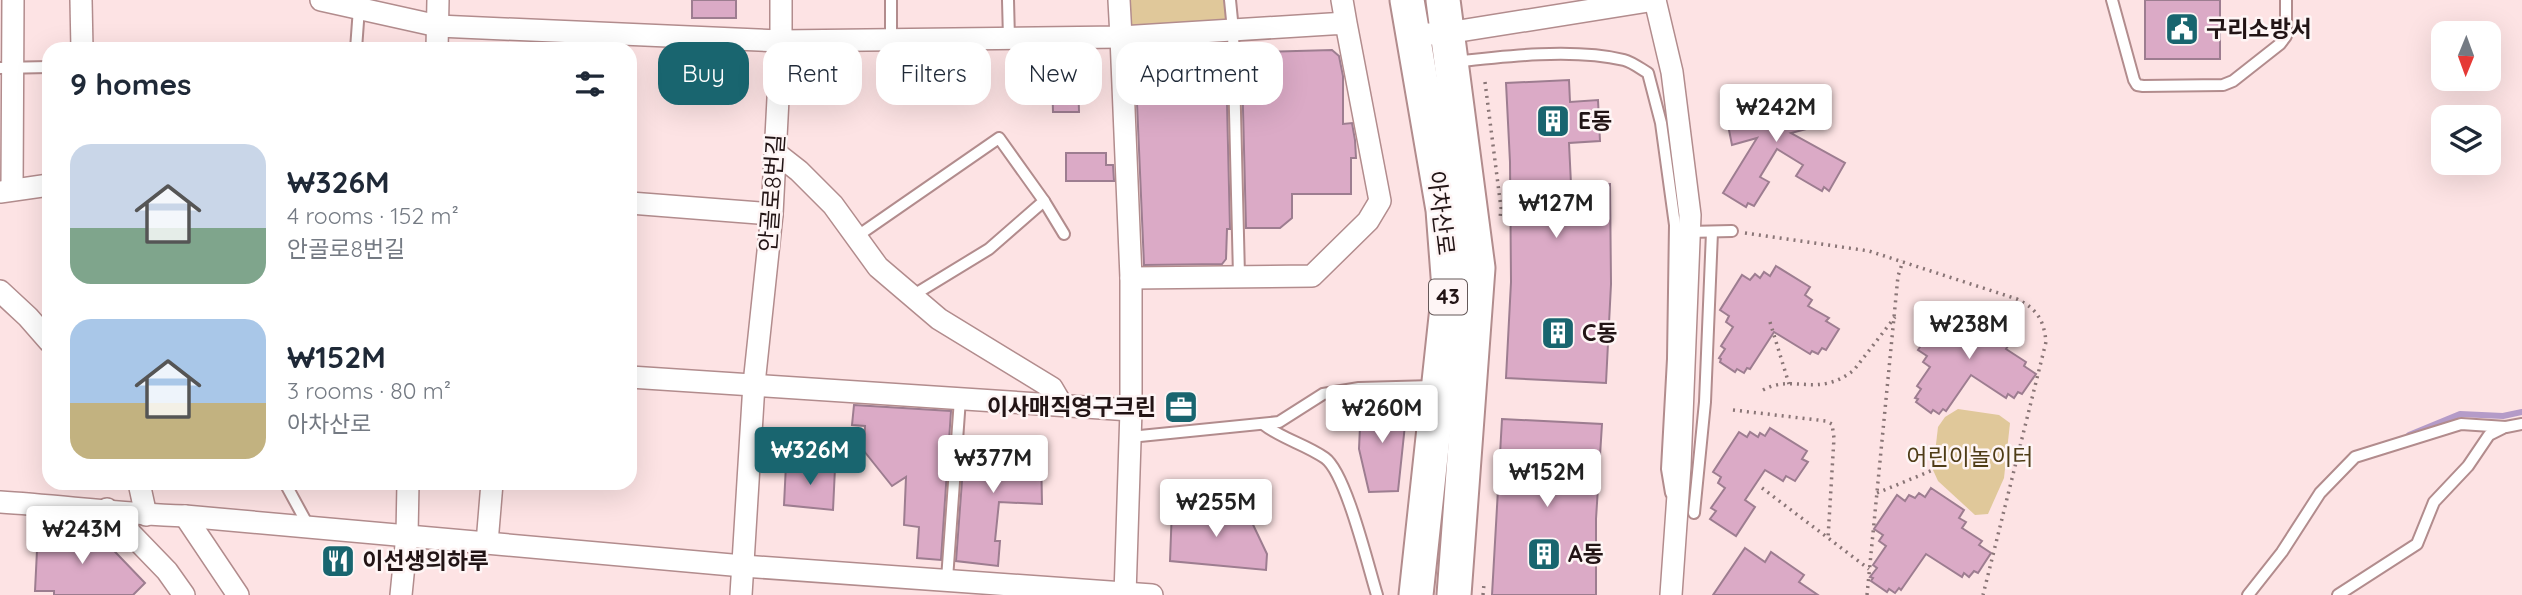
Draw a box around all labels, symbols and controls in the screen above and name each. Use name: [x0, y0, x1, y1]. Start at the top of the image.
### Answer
public building icon: 구리소방서: [2163, 10, 2201, 48]
place label: 구리소방서: [2206, 14, 2312, 43]
north arrow: [2431, 21, 2501, 91]
map controls: [2431, 21, 2501, 175]
chip: Buy: [658, 42, 749, 105]
chip: Rent: [763, 42, 862, 105]
chip: Filters: [876, 42, 991, 105]
chip: New: [1005, 42, 1102, 105]
chip: Apartment: [1116, 42, 1283, 105]
text: 9 homes: [70, 65, 192, 103]
icon: filters: [571, 65, 609, 103]
pin: ₩242M: [1727, 85, 1825, 144]
text: ₩242M: [1736, 92, 1816, 121]
building icon: E동: [1534, 102, 1572, 140]
button: layers: [2431, 105, 2501, 175]
place label: E동: [1578, 106, 1612, 135]
street label: 안골로8번길: [753, 133, 790, 253]
text: ₩326M: [287, 163, 390, 201]
street label: 아차산로: [1422, 169, 1461, 257]
icon: home: [126, 172, 210, 256]
pin: ₩127M: [1507, 180, 1605, 240]
text: ₩127M: [1518, 188, 1594, 217]
text: 4 rooms · 152 m²: [287, 201, 459, 230]
text: 안골로8번길: [287, 234, 405, 263]
road number: 43: [1429, 280, 1467, 314]
pin: ₩238M: [1920, 302, 2018, 361]
text: ₩238M: [1930, 309, 2008, 338]
building icon: C동: [1539, 314, 1577, 352]
place label: C동: [1582, 318, 1618, 347]
text: ₩152M: [287, 338, 386, 376]
icon: home: [126, 347, 210, 431]
text: 3 rooms · 80 m²: [287, 376, 451, 405]
pin: ₩260M: [1333, 386, 1431, 445]
office icon: 이사매직영구크린: [1162, 388, 1200, 426]
place label: 이사매직영구크린: [987, 392, 1156, 421]
text: ₩260M: [1342, 393, 1422, 422]
text: 아차산로: [287, 409, 372, 438]
pin: ₩326M: [761, 428, 859, 487]
text: ₩326M: [771, 435, 849, 464]
pin: ₩377M: [944, 435, 1042, 495]
park label: 어린이놀이터: [1907, 442, 2033, 471]
text: ₩377M: [954, 443, 1032, 472]
pin: ₩152M: [1498, 449, 1596, 509]
text: ₩152M: [1509, 457, 1585, 486]
pin: ₩255M: [1167, 480, 1265, 539]
text: ₩255M: [1176, 487, 1256, 516]
pin: ₩243M: [33, 506, 131, 566]
text: ₩243M: [42, 514, 122, 543]
building icon: A동: [1525, 535, 1563, 573]
place label: A동: [1568, 539, 1604, 568]
restaurant icon: 이선생의하루: [319, 542, 357, 580]
place label: 이선생의하루: [362, 546, 489, 575]

